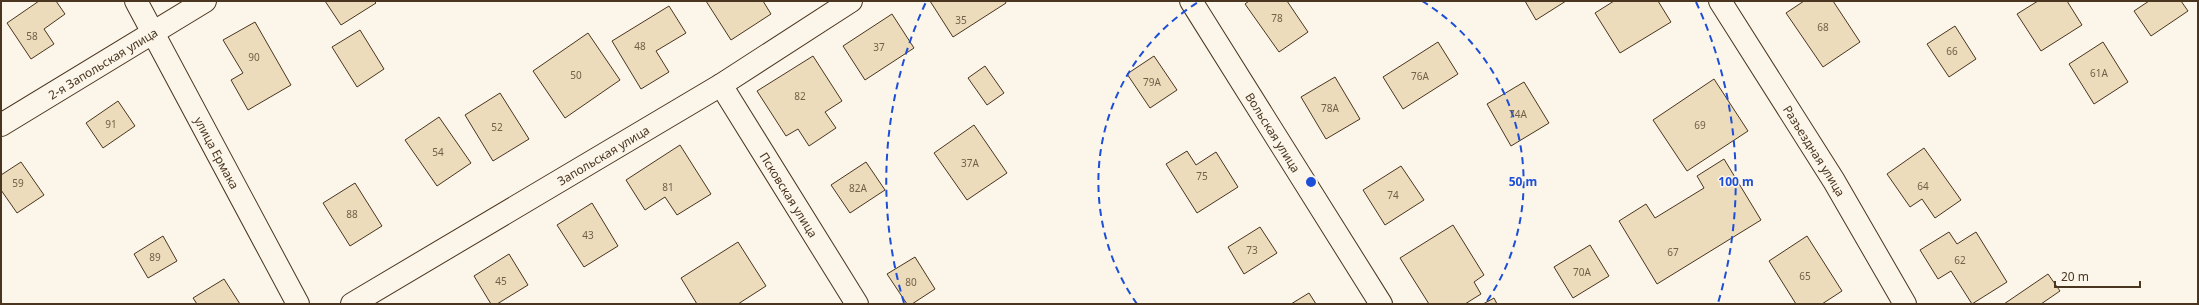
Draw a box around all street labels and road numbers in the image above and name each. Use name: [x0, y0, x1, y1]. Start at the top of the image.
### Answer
street label: 2-я Запольская улица: [45, 23, 161, 103]
street label: Вольская улица: [1242, 89, 1305, 176]
street label: Разъездная улица: [1779, 102, 1850, 199]
street label: улица Ермака: [191, 113, 243, 192]
street label: Запольская улица: [554, 121, 652, 189]
street label: Псковская улица: [756, 149, 822, 241]

